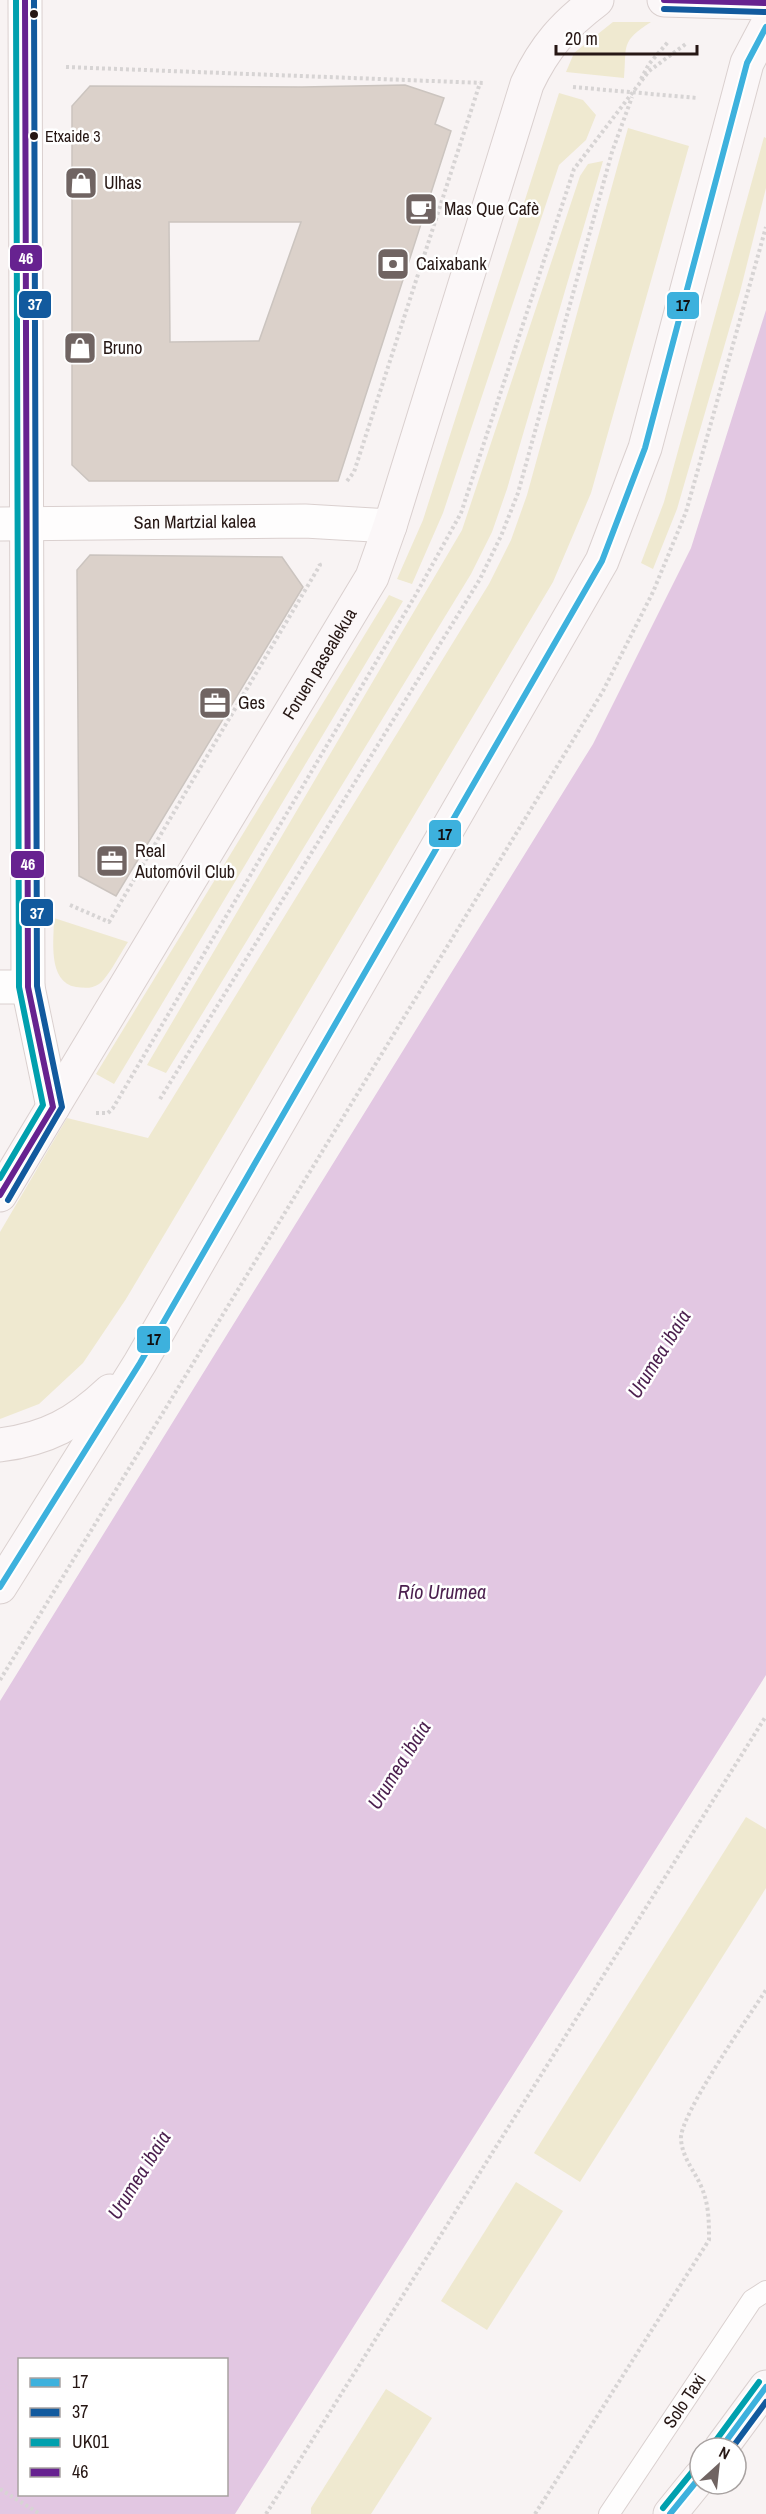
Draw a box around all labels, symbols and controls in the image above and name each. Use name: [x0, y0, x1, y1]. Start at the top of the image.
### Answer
unlabelled marker: [28, 8, 40, 20]
scale bar: [556, 18, 697, 56]
text: 20 m: [565, 26, 598, 51]
place label: Etxaide 3: [45, 125, 100, 147]
marker: Etxaide 3: [28, 130, 40, 142]
shop icon: Ulhas: [63, 165, 99, 201]
place label: Ulhas: [104, 170, 142, 195]
cafe icon: Mas Que Cafè: [403, 191, 439, 227]
place label: Mas Que Cafè: [444, 196, 539, 221]
line badge: 46: [9, 244, 43, 272]
bank icon: Caixabank: [375, 246, 411, 282]
text: 46: [19, 247, 33, 269]
place label: Caixabank: [416, 251, 487, 276]
line badge: 37: [18, 290, 52, 319]
line badge: 17: [666, 291, 700, 320]
text: 37: [28, 293, 42, 315]
text: 17: [676, 294, 690, 316]
shop icon: Bruno: [62, 330, 98, 366]
place label: Bruno: [103, 335, 142, 360]
street label: San Martzial kalea: [134, 508, 256, 535]
street label: Foruen pasealekua: [276, 603, 362, 724]
office icon: Ges: [197, 685, 233, 721]
place label: Ges: [238, 690, 265, 715]
line badge: 17: [428, 819, 462, 848]
text: 17: [438, 823, 452, 845]
place label: Real Automóvil Club: [134, 838, 235, 884]
office icon: Real Automóvil Club: [94, 843, 130, 879]
line badge: 46: [10, 850, 45, 879]
text: 46: [21, 853, 35, 875]
line badge: 37: [20, 898, 54, 927]
text: 37: [30, 902, 44, 924]
water label: Urumea ibaia: [621, 1304, 696, 1403]
line badge: 17: [136, 1325, 171, 1354]
text: 17: [147, 1328, 161, 1350]
water label: Río Urumea: [398, 1578, 486, 1605]
water label: Urumea ibaia: [361, 1715, 436, 1814]
water label: Urumea ibaia: [101, 2125, 176, 2224]
legend: [18, 2358, 228, 2496]
street label: Solo Taxi: [657, 2368, 711, 2433]
text: 17: [72, 2369, 88, 2394]
text: 37: [72, 2399, 88, 2424]
text: UK01: [72, 2429, 110, 2454]
north arrow: [688, 2436, 748, 2496]
text: N: [716, 2441, 734, 2465]
text: 46: [72, 2459, 88, 2484]

